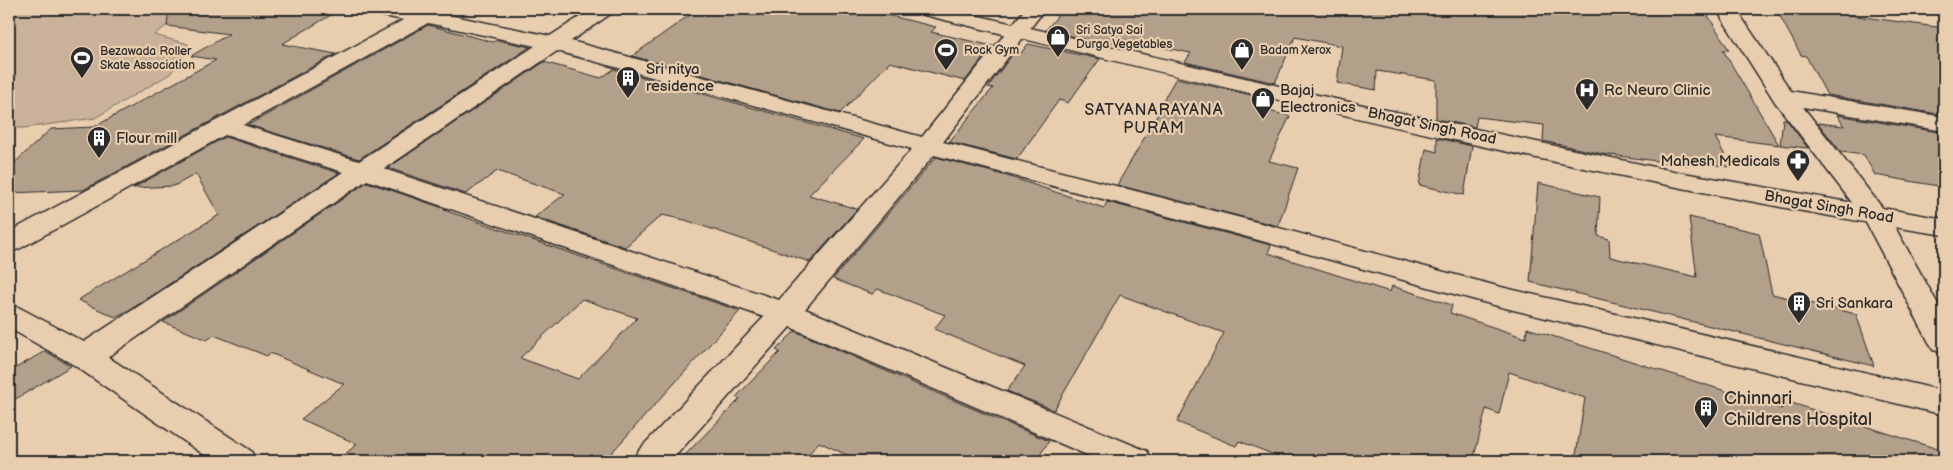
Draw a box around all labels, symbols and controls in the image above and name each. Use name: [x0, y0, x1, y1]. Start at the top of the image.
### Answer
place label: Sri Satya Sai Durga Vegetables: [1076, 23, 1172, 52]
shop icon: Sri Satya Sai Durga Vegetables: [1045, 24, 1071, 58]
sports icon: Rock Gym: [933, 37, 959, 71]
shop icon: Badam Xerox: [1229, 37, 1255, 71]
place label: Rock Gym: [964, 43, 1019, 58]
place label: Badam Xerox: [1260, 43, 1331, 58]
place label: Bezawada Roller Skate Association: [100, 44, 195, 73]
sports icon: Bezawada Roller Skate Association: [69, 45, 95, 79]
place label: Sri nitya residence: [646, 60, 714, 96]
building icon: Sri nitya residence: [615, 65, 641, 99]
hospital icon: Rc Neuro Clinic: [1574, 77, 1600, 111]
place label: Bajaj Electronics: [1280, 81, 1356, 117]
place label: Rc Neuro Clinic: [1604, 81, 1710, 100]
shop icon: Bajaj Electronics: [1250, 86, 1276, 120]
district label: SATYANARAYANA PURAM: [1084, 101, 1224, 138]
street label: Bhagat Singh Road: [1366, 103, 1498, 149]
building icon: Flour mill: [86, 125, 112, 159]
place label: Flour mill: [116, 129, 177, 148]
pharmacy icon: Mahesh Medicals: [1785, 148, 1811, 182]
place label: Mahesh Medicals: [1660, 152, 1781, 171]
street label: Bhagat Singh Road: [1763, 186, 1895, 228]
building icon: Sri Sankara: [1786, 290, 1812, 324]
place label: Sri Sankara: [1816, 294, 1893, 313]
place label: Chinnari Childrens Hospital: [1724, 388, 1872, 430]
building icon: Chinnari Childrens Hospital: [1693, 395, 1719, 429]

